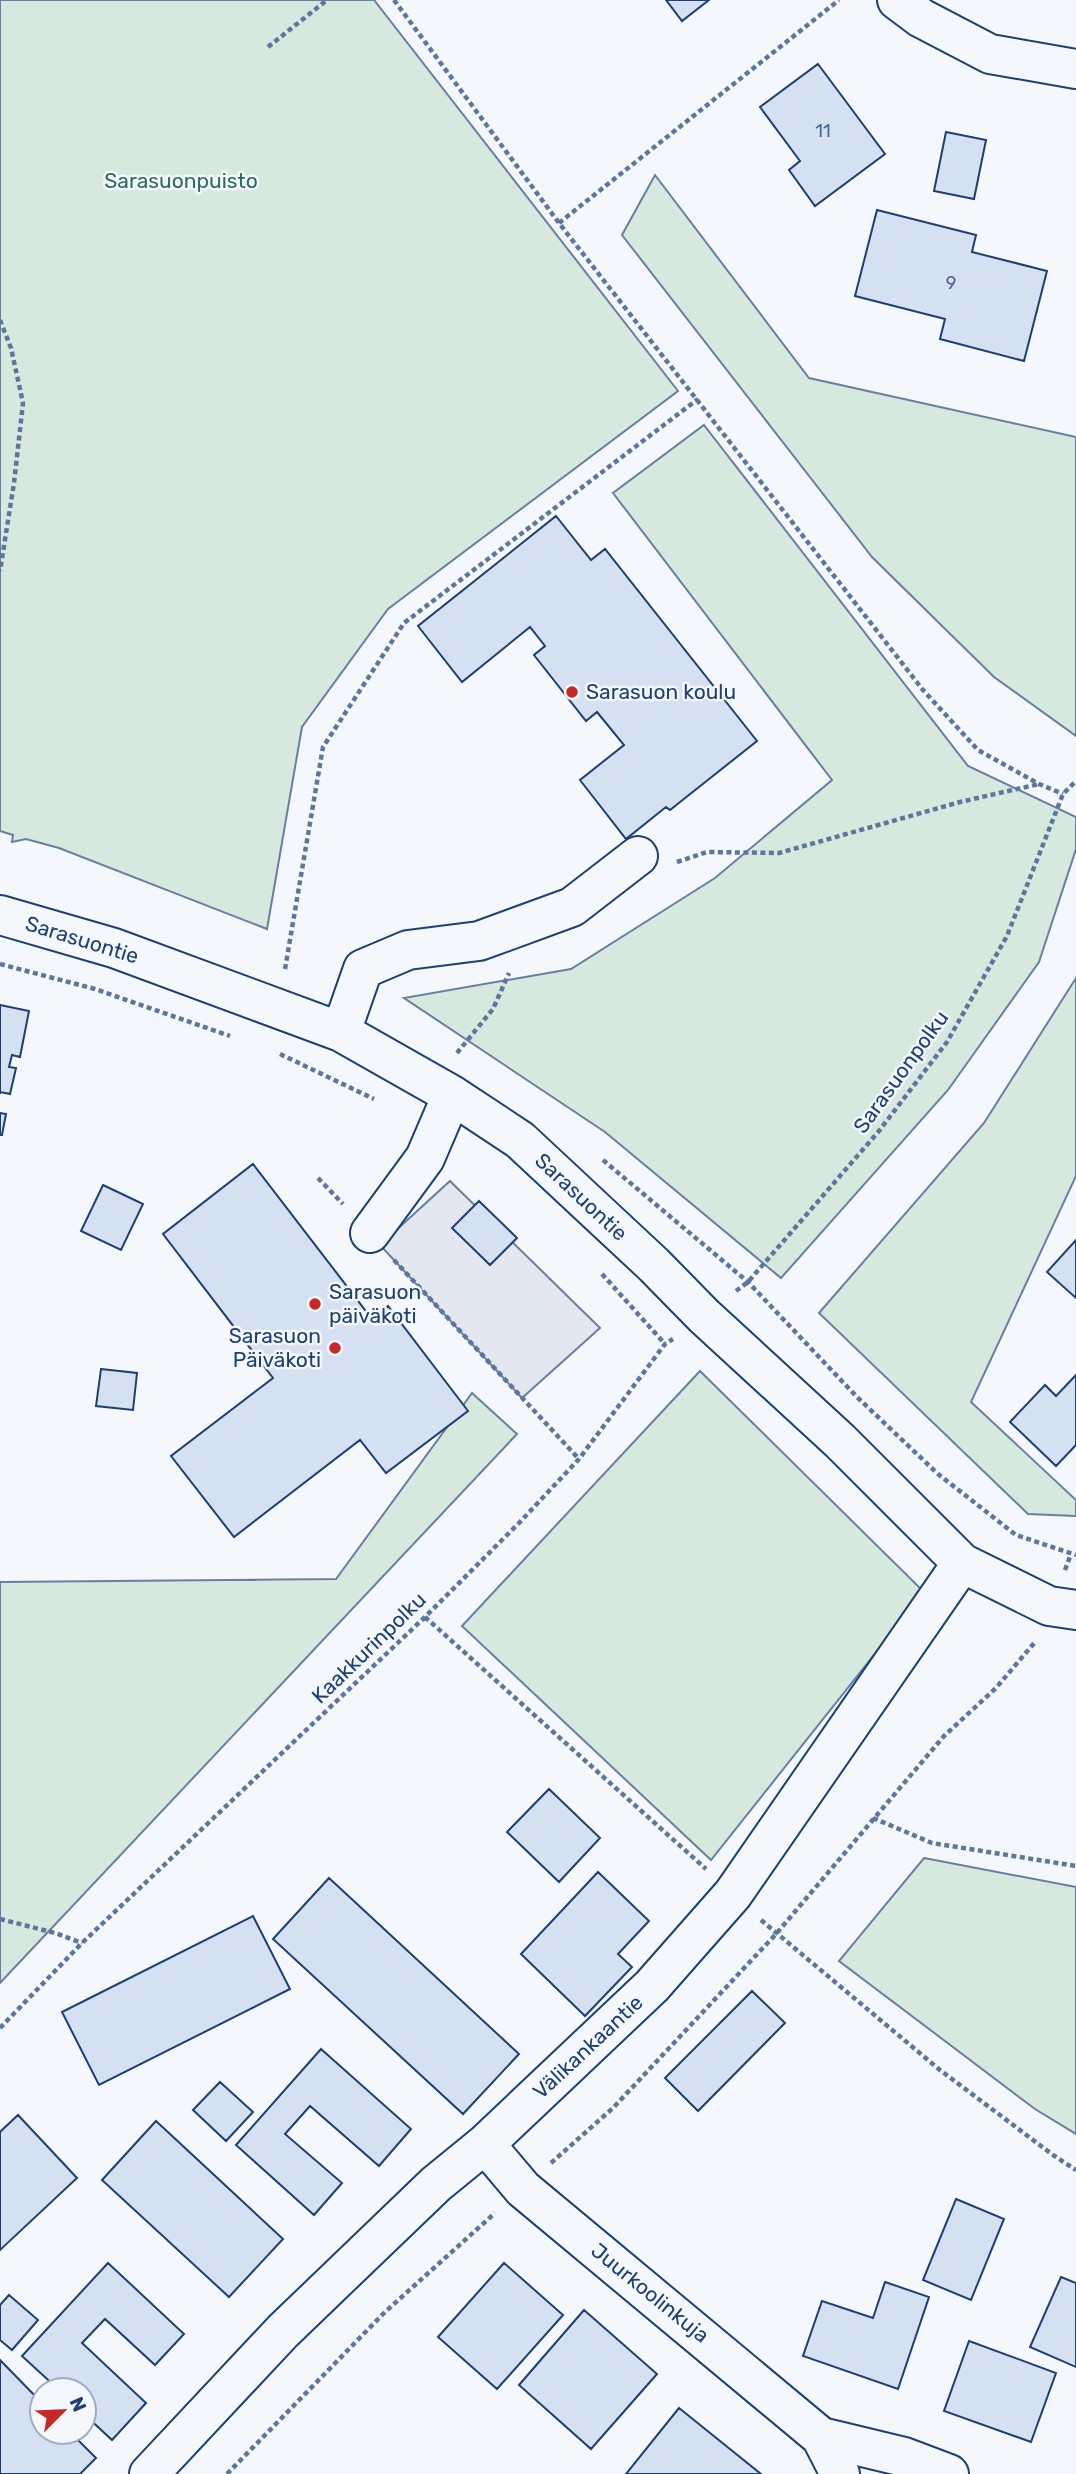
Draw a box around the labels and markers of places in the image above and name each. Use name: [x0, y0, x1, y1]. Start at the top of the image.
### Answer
place label: Sarasuon koulu: [586, 679, 736, 704]
marker: Sarasuon koulu: [564, 684, 580, 700]
place label: Sarasuon päiväkoti: [329, 1279, 421, 1328]
marker: Sarasuon päiväkoti: [307, 1296, 323, 1312]
place label: Sarasuon Päiväkoti: [229, 1323, 321, 1372]
marker: Sarasuon Päiväkoti: [327, 1340, 343, 1356]

